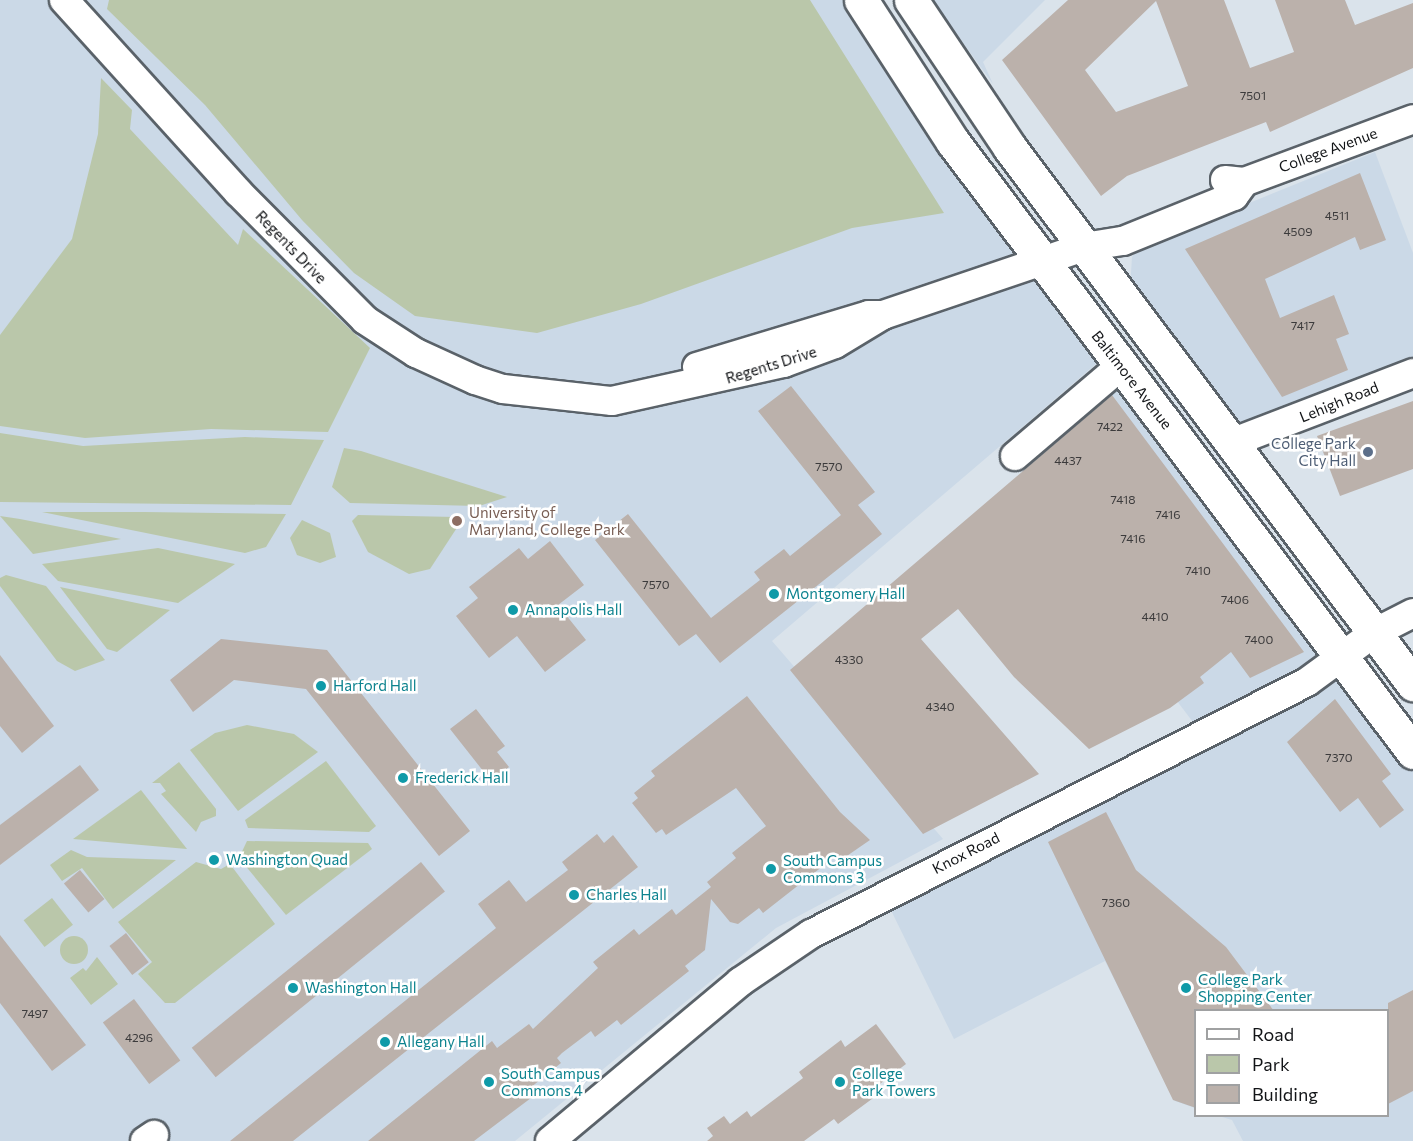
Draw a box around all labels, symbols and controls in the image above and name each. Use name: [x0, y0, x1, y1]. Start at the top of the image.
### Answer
house number: 7501: [1240, 89, 1266, 103]
street label: College Avenue: [1276, 124, 1380, 176]
street label: Regents Drive: [252, 207, 330, 287]
house number: 4511: [1325, 209, 1349, 223]
house number: 4509: [1283, 225, 1313, 239]
house number: 7417: [1291, 319, 1315, 333]
street label: Baltimore Avenue: [1088, 327, 1176, 433]
street label: Regents Drive: [723, 343, 819, 387]
street label: Lehigh Road: [1297, 378, 1381, 426]
house number: 7422: [1097, 420, 1123, 434]
place label: College Park City Hall: [1271, 434, 1356, 469]
marker: College Park City Hall: [1361, 445, 1375, 459]
house number: 4437: [1054, 454, 1082, 468]
house number: 7570: [815, 460, 843, 474]
house number: 7418: [1111, 493, 1135, 507]
place label: University of Maryland, College Park: [469, 503, 625, 538]
house number: 7416: [1156, 508, 1180, 522]
marker: University of Maryland, College Park: [450, 514, 464, 528]
house number: 7416: [1121, 532, 1145, 546]
house number: 7410: [1185, 564, 1211, 578]
house number: 7570: [642, 578, 670, 592]
place label: Montgomery Hall: [786, 585, 905, 603]
marker: Montgomery Hall: [767, 587, 781, 601]
house number: 7406: [1221, 593, 1249, 607]
place label: Annapolis Hall: [525, 601, 622, 619]
marker: Annapolis Hall: [506, 603, 520, 617]
house number: 4410: [1142, 610, 1168, 624]
house number: 7400: [1245, 633, 1273, 647]
house number: 4330: [835, 653, 863, 667]
place label: Harford Hall: [333, 677, 417, 695]
marker: Harford Hall: [314, 679, 328, 693]
house number: 4340: [925, 700, 955, 714]
house number: 7370: [1325, 751, 1353, 765]
place label: Frederick Hall: [415, 769, 509, 787]
marker: Frederick Hall: [396, 771, 410, 785]
street label: Knox Road: [929, 828, 1003, 878]
place label: Washington Quad: [226, 851, 348, 869]
place label: South Campus Commons 3: [783, 851, 882, 886]
marker: Washington Quad: [207, 853, 221, 867]
marker: South Campus Commons 3: [764, 862, 778, 876]
place label: Charles Hall: [586, 886, 667, 904]
marker: Charles Hall: [567, 888, 581, 902]
house number: 7360: [1102, 896, 1130, 910]
place label: College Park Shopping Center: [1198, 970, 1312, 1005]
place label: Washington Hall: [305, 979, 417, 997]
marker: Washington Hall: [286, 981, 300, 995]
marker: College Park Shopping Center: [1179, 981, 1193, 995]
house number: 7497: [22, 1007, 48, 1021]
legend: [1194, 1009, 1389, 1117]
text: Road: [1252, 1023, 1294, 1045]
house number: 4296: [125, 1031, 153, 1045]
place label: Allegany Hall: [397, 1033, 485, 1051]
marker: Allegany Hall: [378, 1035, 392, 1049]
text: Park: [1252, 1053, 1290, 1075]
place label: South Campus Commons 4: [501, 1064, 600, 1099]
place label: College Park Towers: [852, 1064, 936, 1099]
marker: South Campus Commons 4: [482, 1075, 496, 1089]
marker: College Park Towers: [833, 1075, 847, 1089]
text: Building: [1252, 1083, 1318, 1105]

